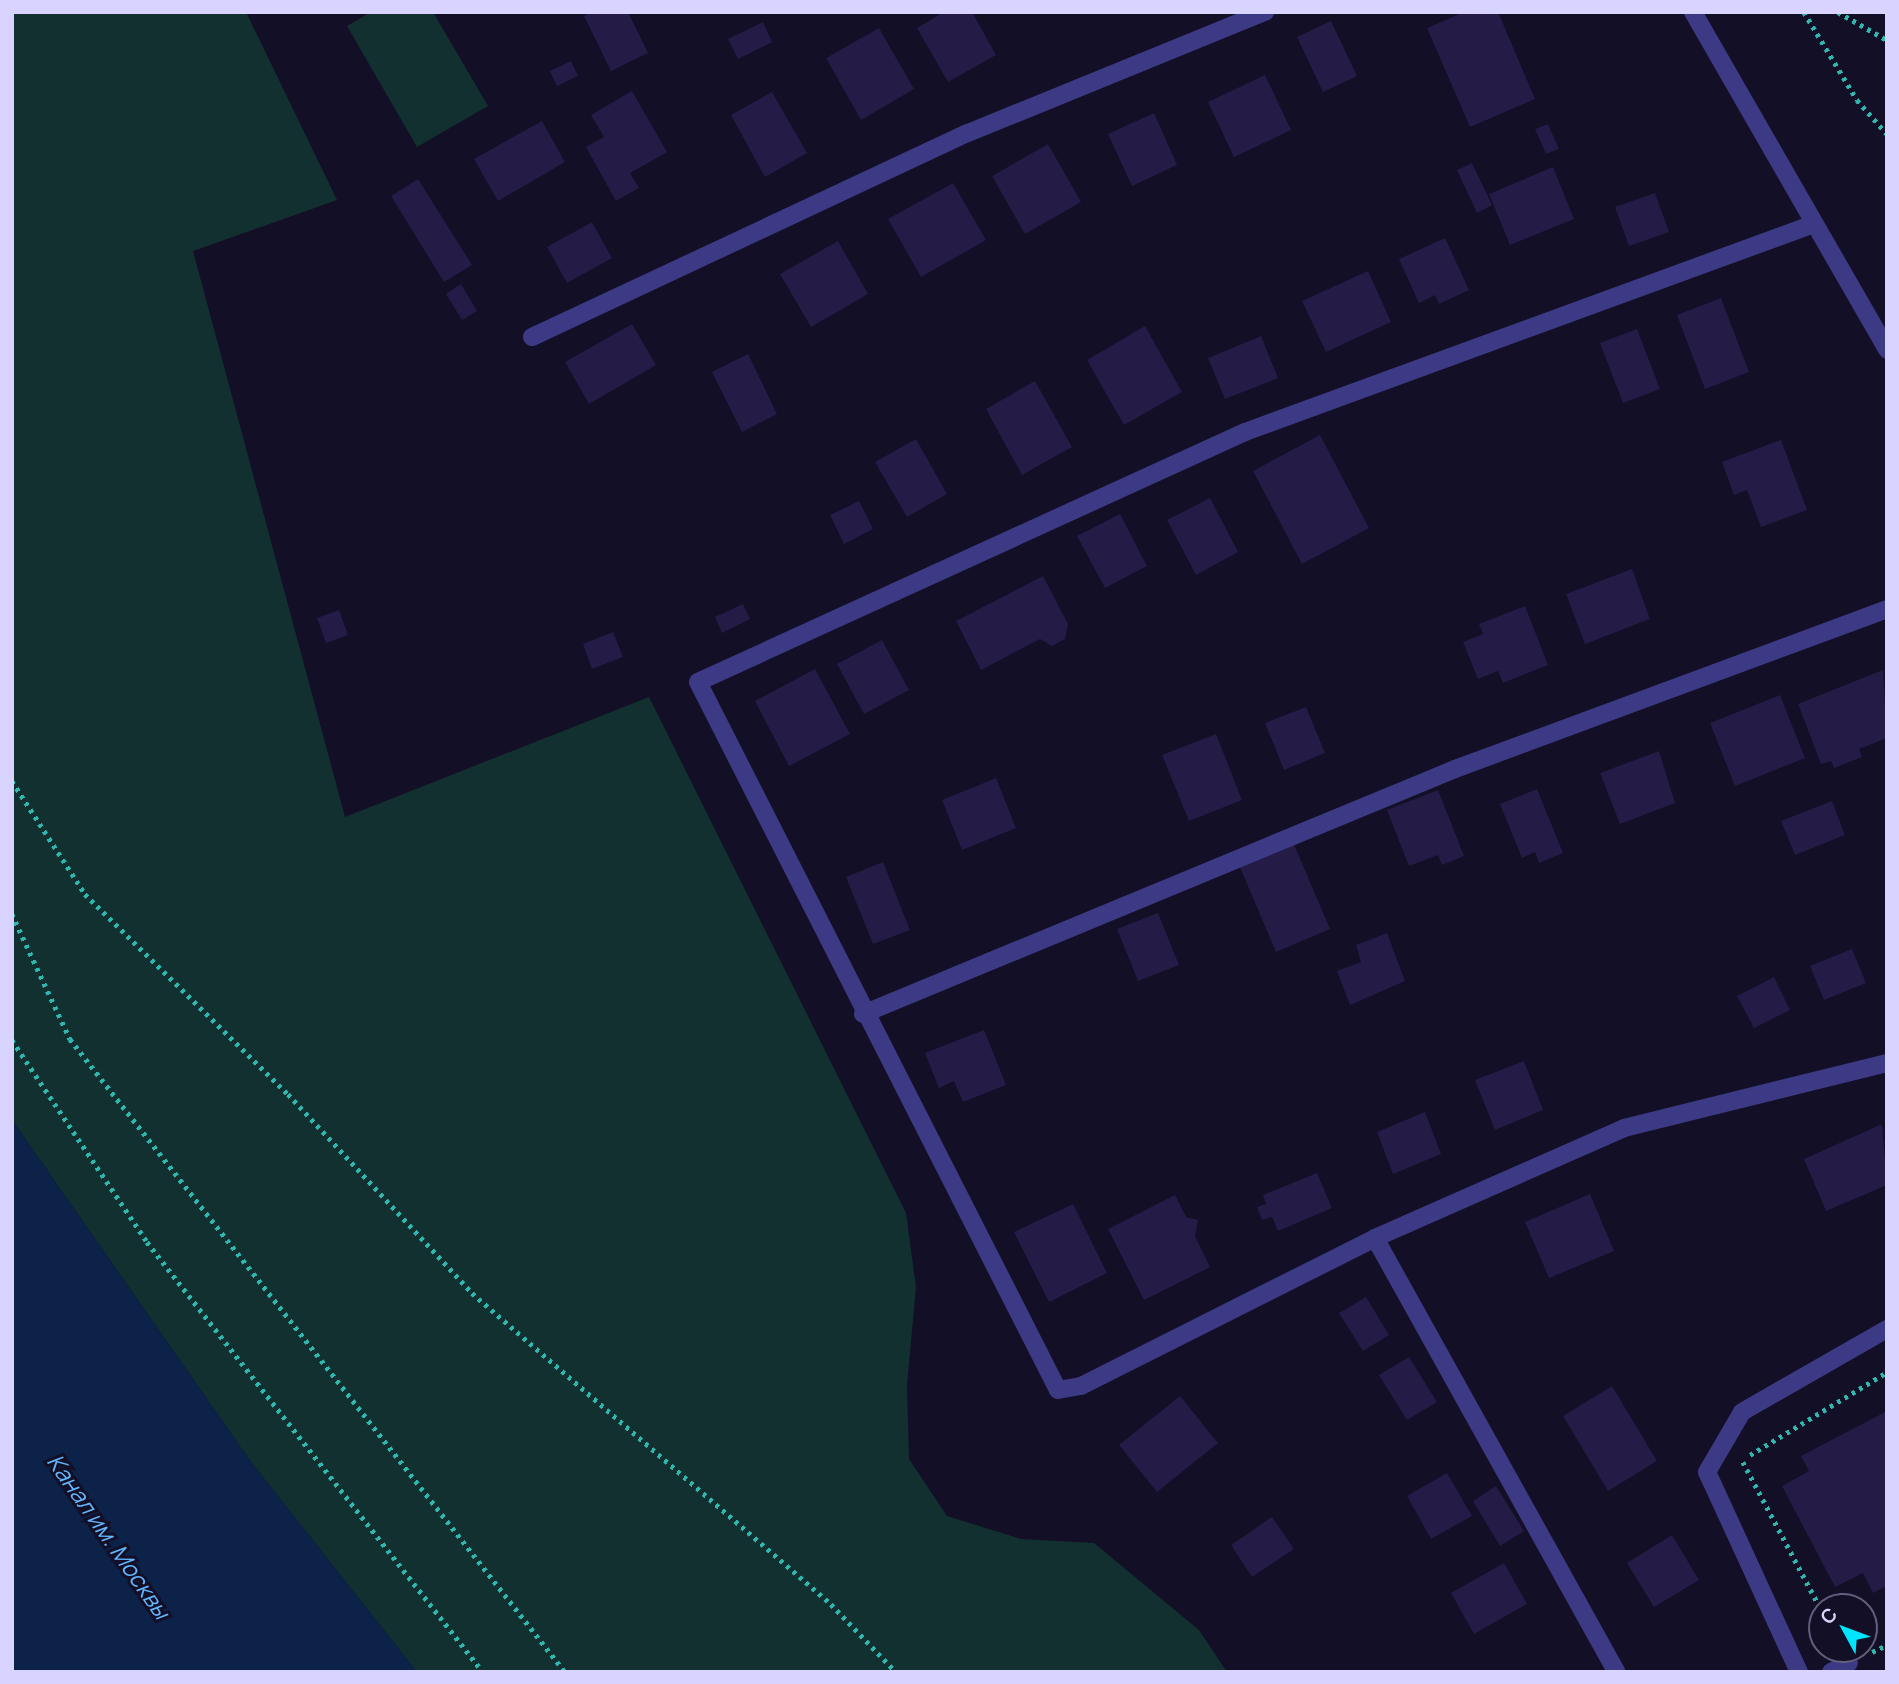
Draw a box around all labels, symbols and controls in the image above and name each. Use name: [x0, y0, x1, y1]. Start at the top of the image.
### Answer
water label: Канал им. Москвы: [42, 1448, 176, 1624]
north arrow: [1808, 1593, 1878, 1663]
text: С: [1814, 1602, 1843, 1629]

